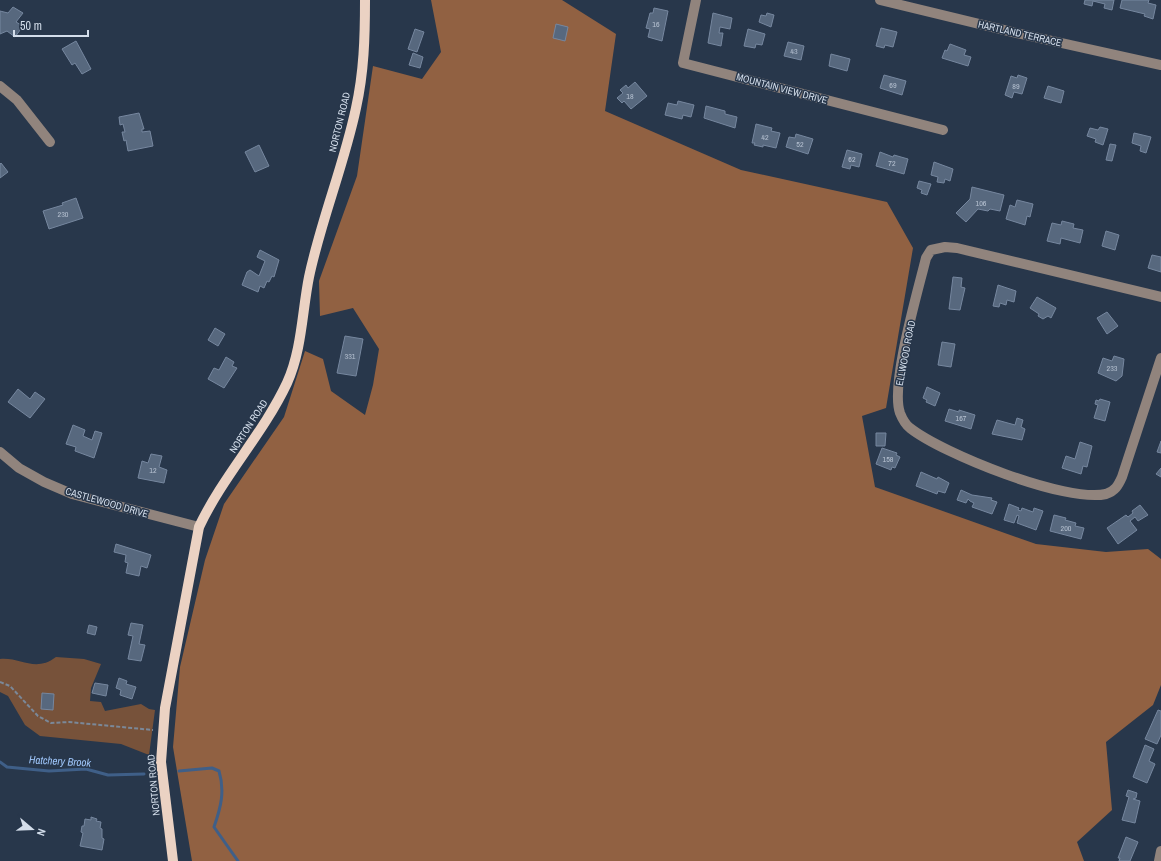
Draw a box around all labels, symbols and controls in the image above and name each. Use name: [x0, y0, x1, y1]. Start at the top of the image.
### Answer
scale bar: [14, 12, 88, 38]
text: 50 m: [20, 18, 42, 34]
street label: HARTLAND TERRACE: [977, 18, 1063, 49]
house number: 16: [652, 19, 660, 29]
house number: 43: [790, 46, 798, 56]
street label: MOUNTAIN VIEW DRIVE: [735, 70, 829, 107]
house number: 69: [889, 80, 897, 90]
house number: 89: [1012, 81, 1020, 91]
street label: NORTON ROAD: [326, 91, 353, 153]
house number: 18: [626, 91, 634, 101]
house number: 42: [761, 132, 769, 142]
house number: 52: [796, 139, 804, 149]
house number: 62: [848, 154, 856, 164]
house number: 72: [888, 158, 896, 168]
house number: 106: [976, 198, 987, 208]
house number: 230: [58, 209, 69, 219]
street label: ELLWOOD ROAD: [893, 319, 918, 387]
house number: 331: [345, 351, 356, 361]
house number: 233: [1107, 363, 1118, 373]
street label: NORTON ROAD: [226, 397, 271, 455]
house number: 167: [956, 413, 967, 423]
house number: 158: [883, 454, 894, 464]
house number: 12: [149, 465, 157, 475]
street label: CASTLEWOOD DRIVE: [64, 484, 150, 521]
house number: 200: [1061, 523, 1072, 533]
water label: Hatchery Brook: [29, 752, 92, 770]
street label: NORTON ROAD: [144, 754, 163, 816]
north arrow: [12, 809, 52, 849]
text: N: [34, 827, 49, 838]

